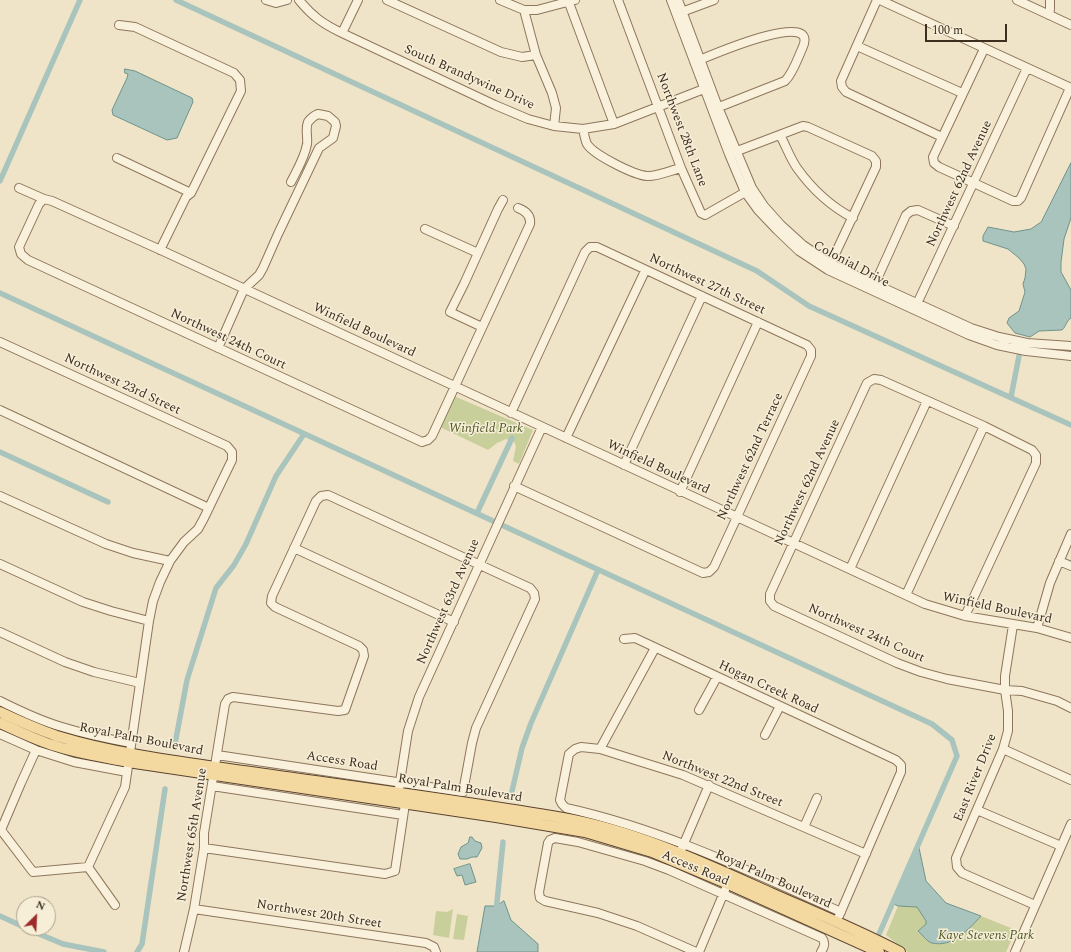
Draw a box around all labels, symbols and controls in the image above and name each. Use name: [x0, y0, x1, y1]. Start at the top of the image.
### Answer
scale bar: [927, 16, 1009, 42]
text: 100 m: [932, 21, 963, 40]
street label: South Brandywine Drive: [401, 42, 537, 114]
street label: Northwest 28th Lane: [652, 71, 710, 189]
street label: Northwest 62nd Avenue: [924, 118, 996, 250]
street label: Colonial Drive: [810, 238, 892, 292]
street label: Northwest 27th Street: [646, 251, 768, 319]
street label: Winfield Boulevard: [310, 300, 418, 362]
street label: Northwest 24th Court: [168, 306, 288, 374]
street label: Northwest 23rd Street: [61, 351, 183, 419]
street label: Northwest 62nd Terrace: [715, 391, 787, 523]
street label: Northwest 62nd Avenue: [772, 417, 844, 549]
park label: Winfield Park: [449, 421, 523, 437]
street label: Winfield Boulevard: [604, 437, 712, 499]
street label: Northwest 63rd Avenue: [414, 537, 484, 667]
street label: Winfield Boulevard: [941, 590, 1053, 628]
street label: Northwest 24th Court: [805, 601, 927, 667]
street label: Hogan Creek Road: [715, 658, 821, 718]
street label: Royal Palm Boulevard: [78, 720, 204, 760]
street label: East River Drive: [951, 732, 1001, 824]
street label: Access Road: [305, 749, 379, 775]
street label: Northwest 22nd Street: [659, 749, 785, 811]
street label: Northwest 65th Avenue: [175, 767, 211, 903]
street label: Royal Palm Boulevard: [397, 771, 523, 807]
street label: Royal Palm Boulevard: [712, 847, 834, 913]
street label: Access Road: [659, 848, 731, 890]
north arrow: [16, 896, 56, 936]
text: N: [33, 896, 48, 915]
street label: Northwest 20th Street: [255, 897, 383, 933]
park label: Kaye Stevens Park: [938, 928, 1034, 944]

